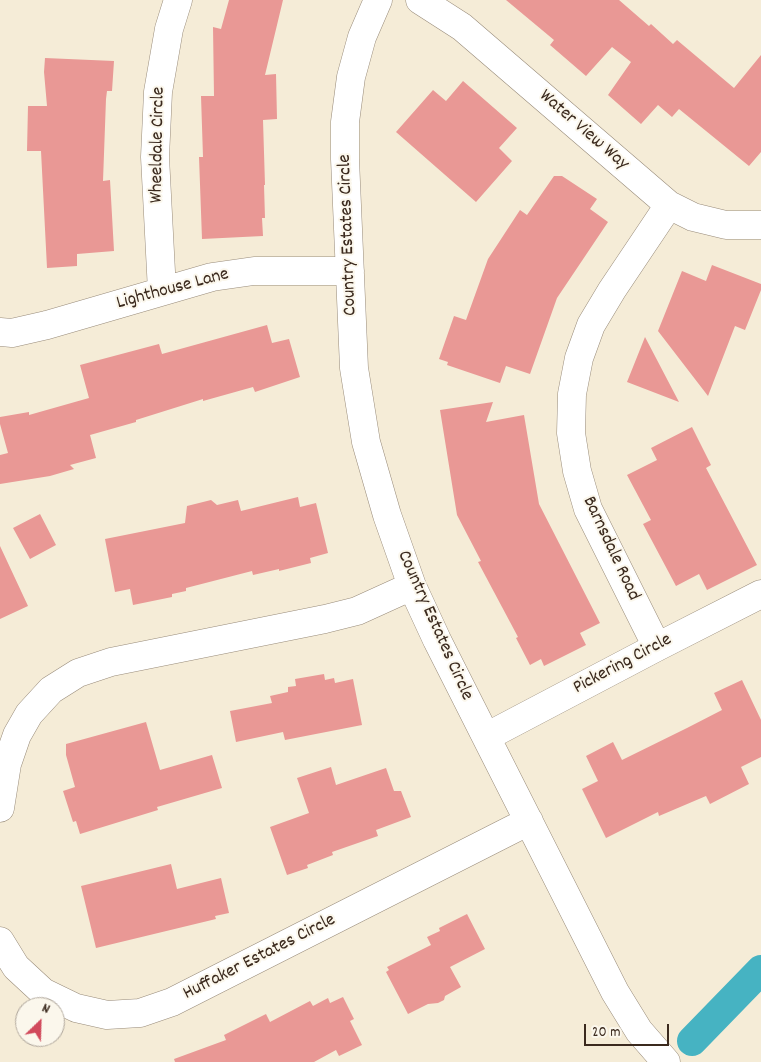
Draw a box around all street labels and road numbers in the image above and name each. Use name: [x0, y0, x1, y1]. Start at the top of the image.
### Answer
street label: Water View Way: [533, 86, 633, 176]
street label: Wheeldale Circle: [147, 87, 171, 203]
street label: Country Estates Circle: [335, 154, 363, 316]
street label: Lighthouse Lane: [114, 264, 232, 316]
street label: Barnsdale Road: [576, 493, 644, 605]
street label: Country Estates Circle: [391, 548, 477, 704]
street label: Pickering Circle: [570, 630, 676, 700]
street label: Huffaker Estates Circle: [180, 910, 340, 1006]

